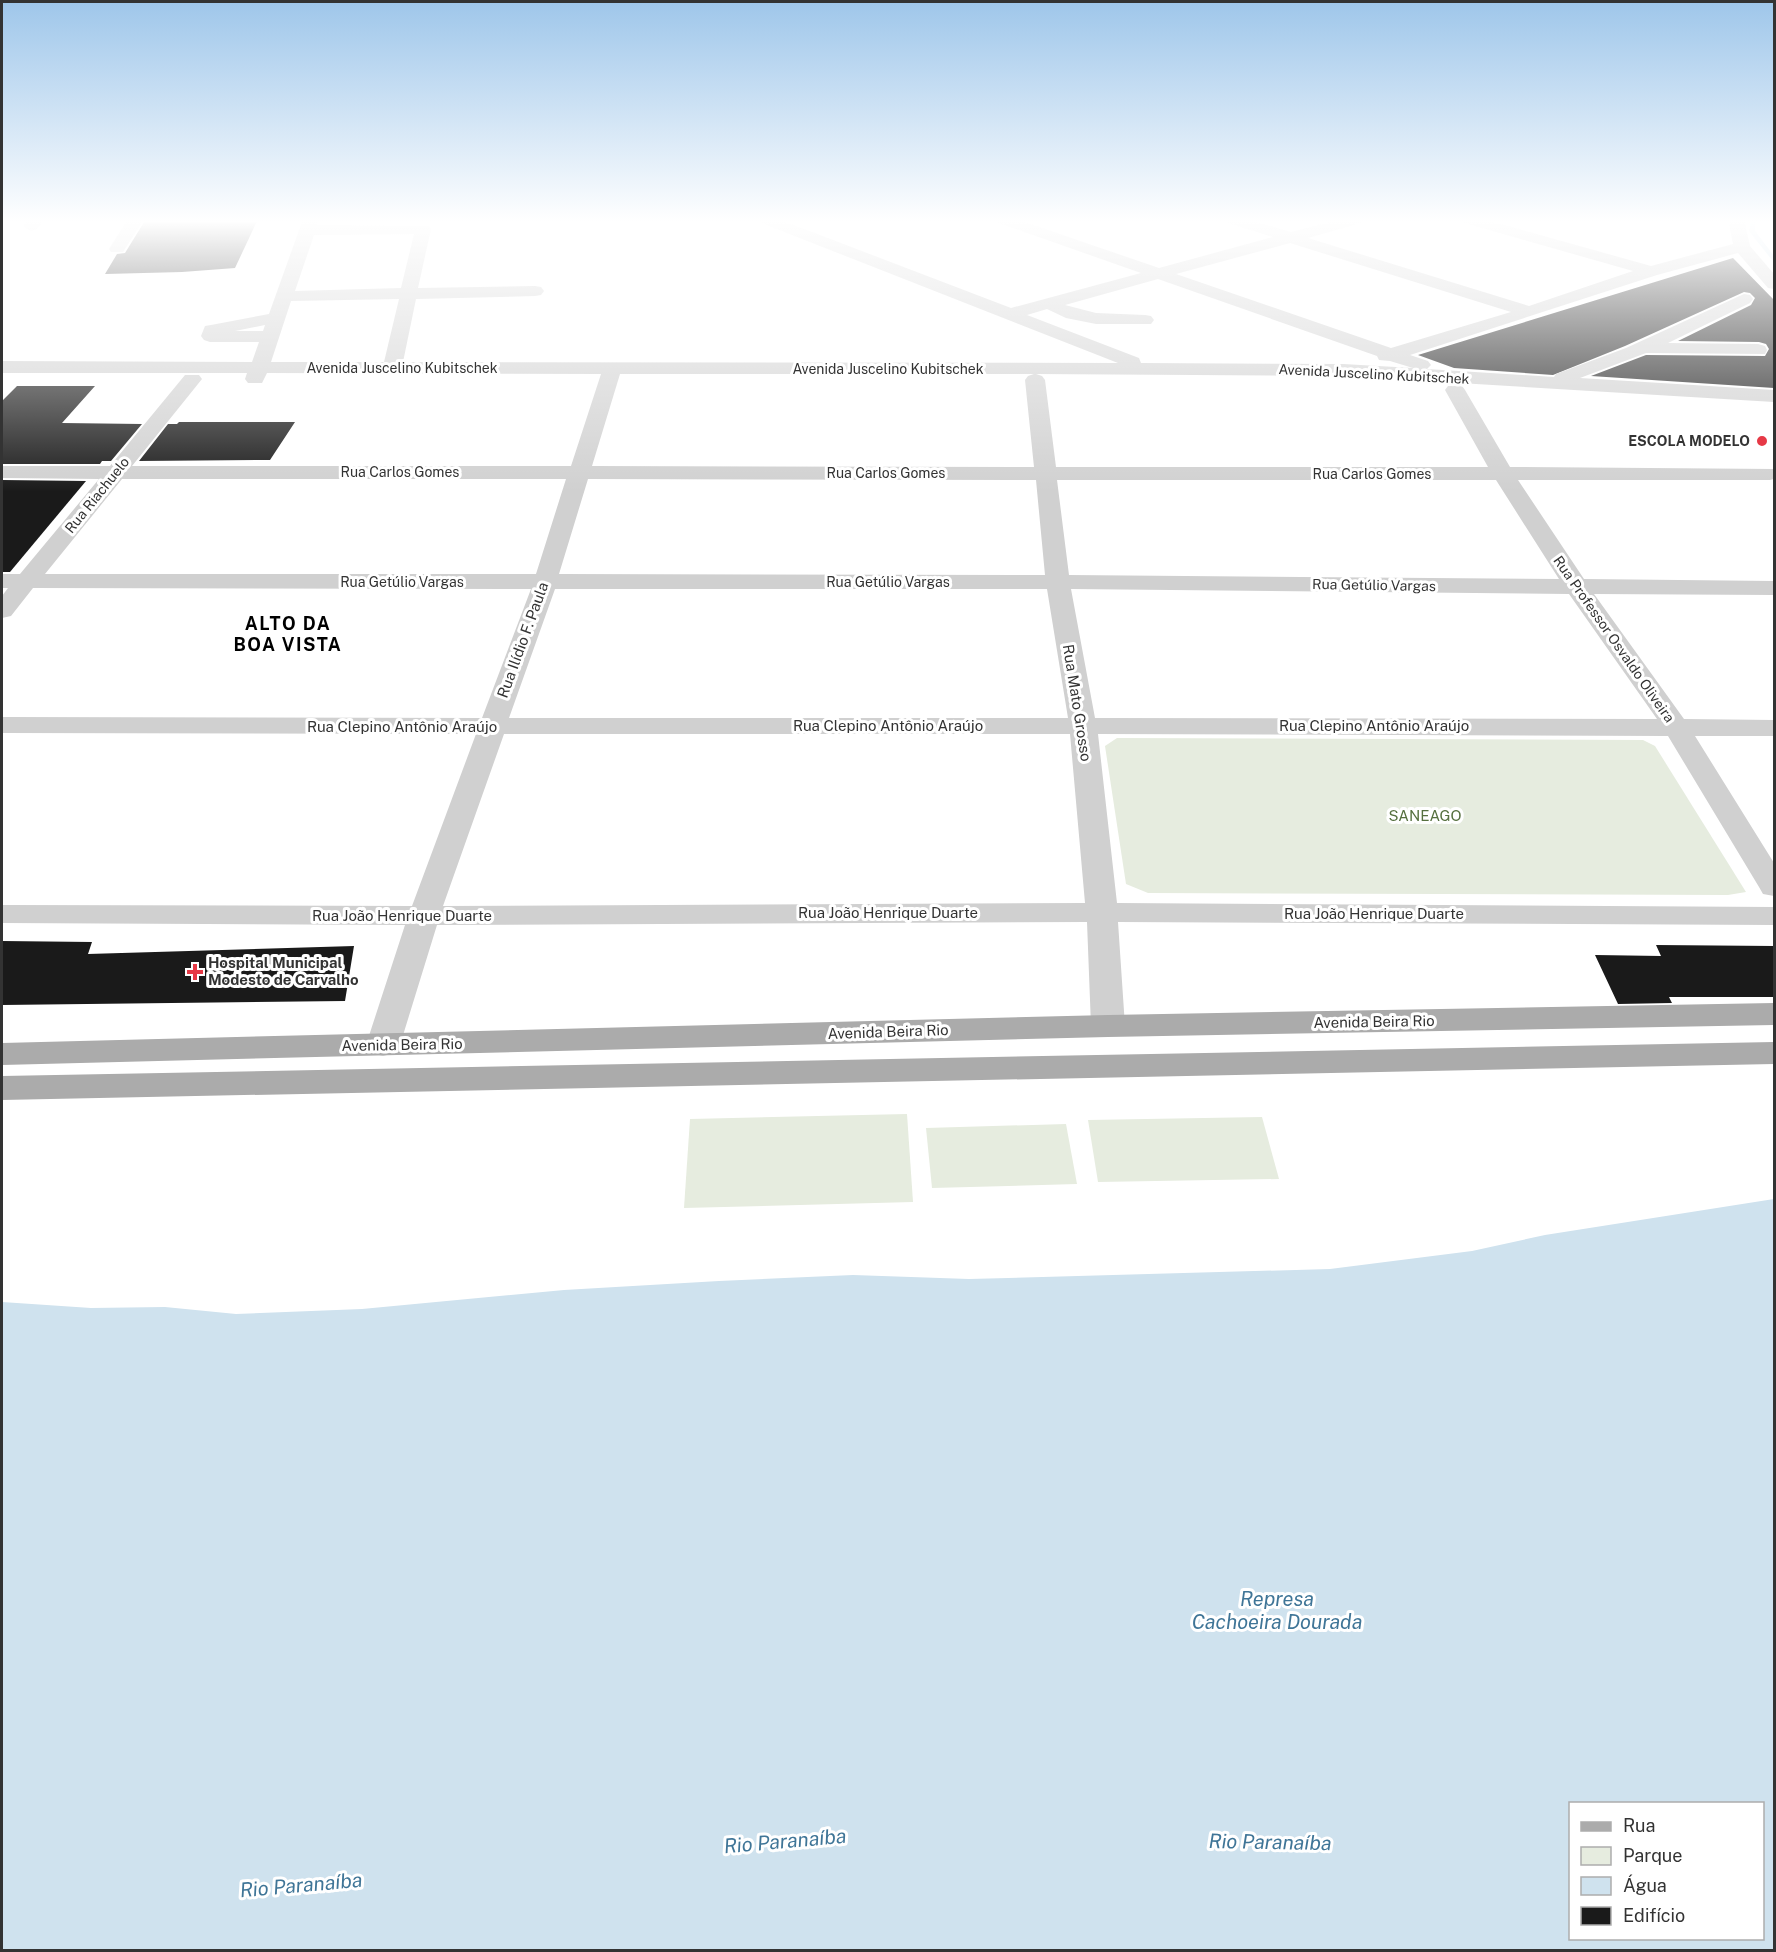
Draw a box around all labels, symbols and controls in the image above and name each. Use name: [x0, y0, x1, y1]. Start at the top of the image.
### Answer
street label: Avenida Juscelino Kubitschek: [306, 360, 498, 376]
street label: Avenida Juscelino Kubitschek: [792, 361, 984, 377]
street label: Avenida Juscelino Kubitschek: [1278, 361, 1470, 387]
place label: ESCOLA MODELO: [1628, 433, 1750, 449]
marker: ESCOLA MODELO: [1755, 434, 1769, 448]
street label: Rua Riachuelo: [62, 454, 132, 536]
street label: Rua Carlos Gomes: [341, 464, 459, 480]
street label: Rua Carlos Gomes: [827, 465, 945, 481]
street label: Rua Carlos Gomes: [1313, 466, 1431, 482]
street label: Rua Professor Osvaldo Oliveira: [1550, 553, 1678, 725]
street label: Rua Getúlio Vargas: [340, 574, 464, 590]
street label: Rua Getúlio Vargas: [826, 574, 950, 590]
street label: Rua Getúlio Vargas: [1312, 576, 1436, 594]
street label: Rua Ilídio F. Paula: [494, 580, 551, 700]
district label: ALTO DA BOA VISTA: [234, 613, 342, 655]
street label: Rua Mato Grosso: [1060, 643, 1095, 763]
street label: Rua Clepino Antônio Araújo: [793, 717, 983, 734]
street label: Rua Clepino Antônio Araújo: [1279, 717, 1469, 734]
street label: Rua Clepino Antônio Araújo: [307, 718, 497, 735]
park label: SANEAGO: [1388, 807, 1462, 824]
street label: Rua João Henrique Duarte: [798, 904, 978, 921]
street label: Rua João Henrique Duarte: [1284, 905, 1464, 922]
street label: Rua João Henrique Duarte: [312, 907, 492, 924]
place label: Hospital Municipal Modesto de Carvalho: [208, 954, 359, 988]
marker: Hospital Municipal Modesto de Carvalho: [186, 963, 204, 981]
street label: Avenida Beira Rio: [1313, 1012, 1435, 1031]
street label: Avenida Beira Rio: [827, 1021, 949, 1042]
street label: Avenida Beira Rio: [341, 1035, 463, 1054]
water label: Represa Cachoeira Dourada: [1192, 1587, 1362, 1634]
legend: [1569, 1802, 1764, 1940]
text: Rua: [1623, 1815, 1655, 1836]
water label: Rio Paranaíba: [723, 1824, 847, 1858]
water label: Rio Paranaíba: [1208, 1829, 1332, 1855]
text: Parque: [1623, 1845, 1683, 1866]
water label: Rio Paranaíba: [239, 1868, 363, 1902]
text: Água: [1623, 1874, 1667, 1896]
text: Edifício: [1623, 1905, 1685, 1926]

